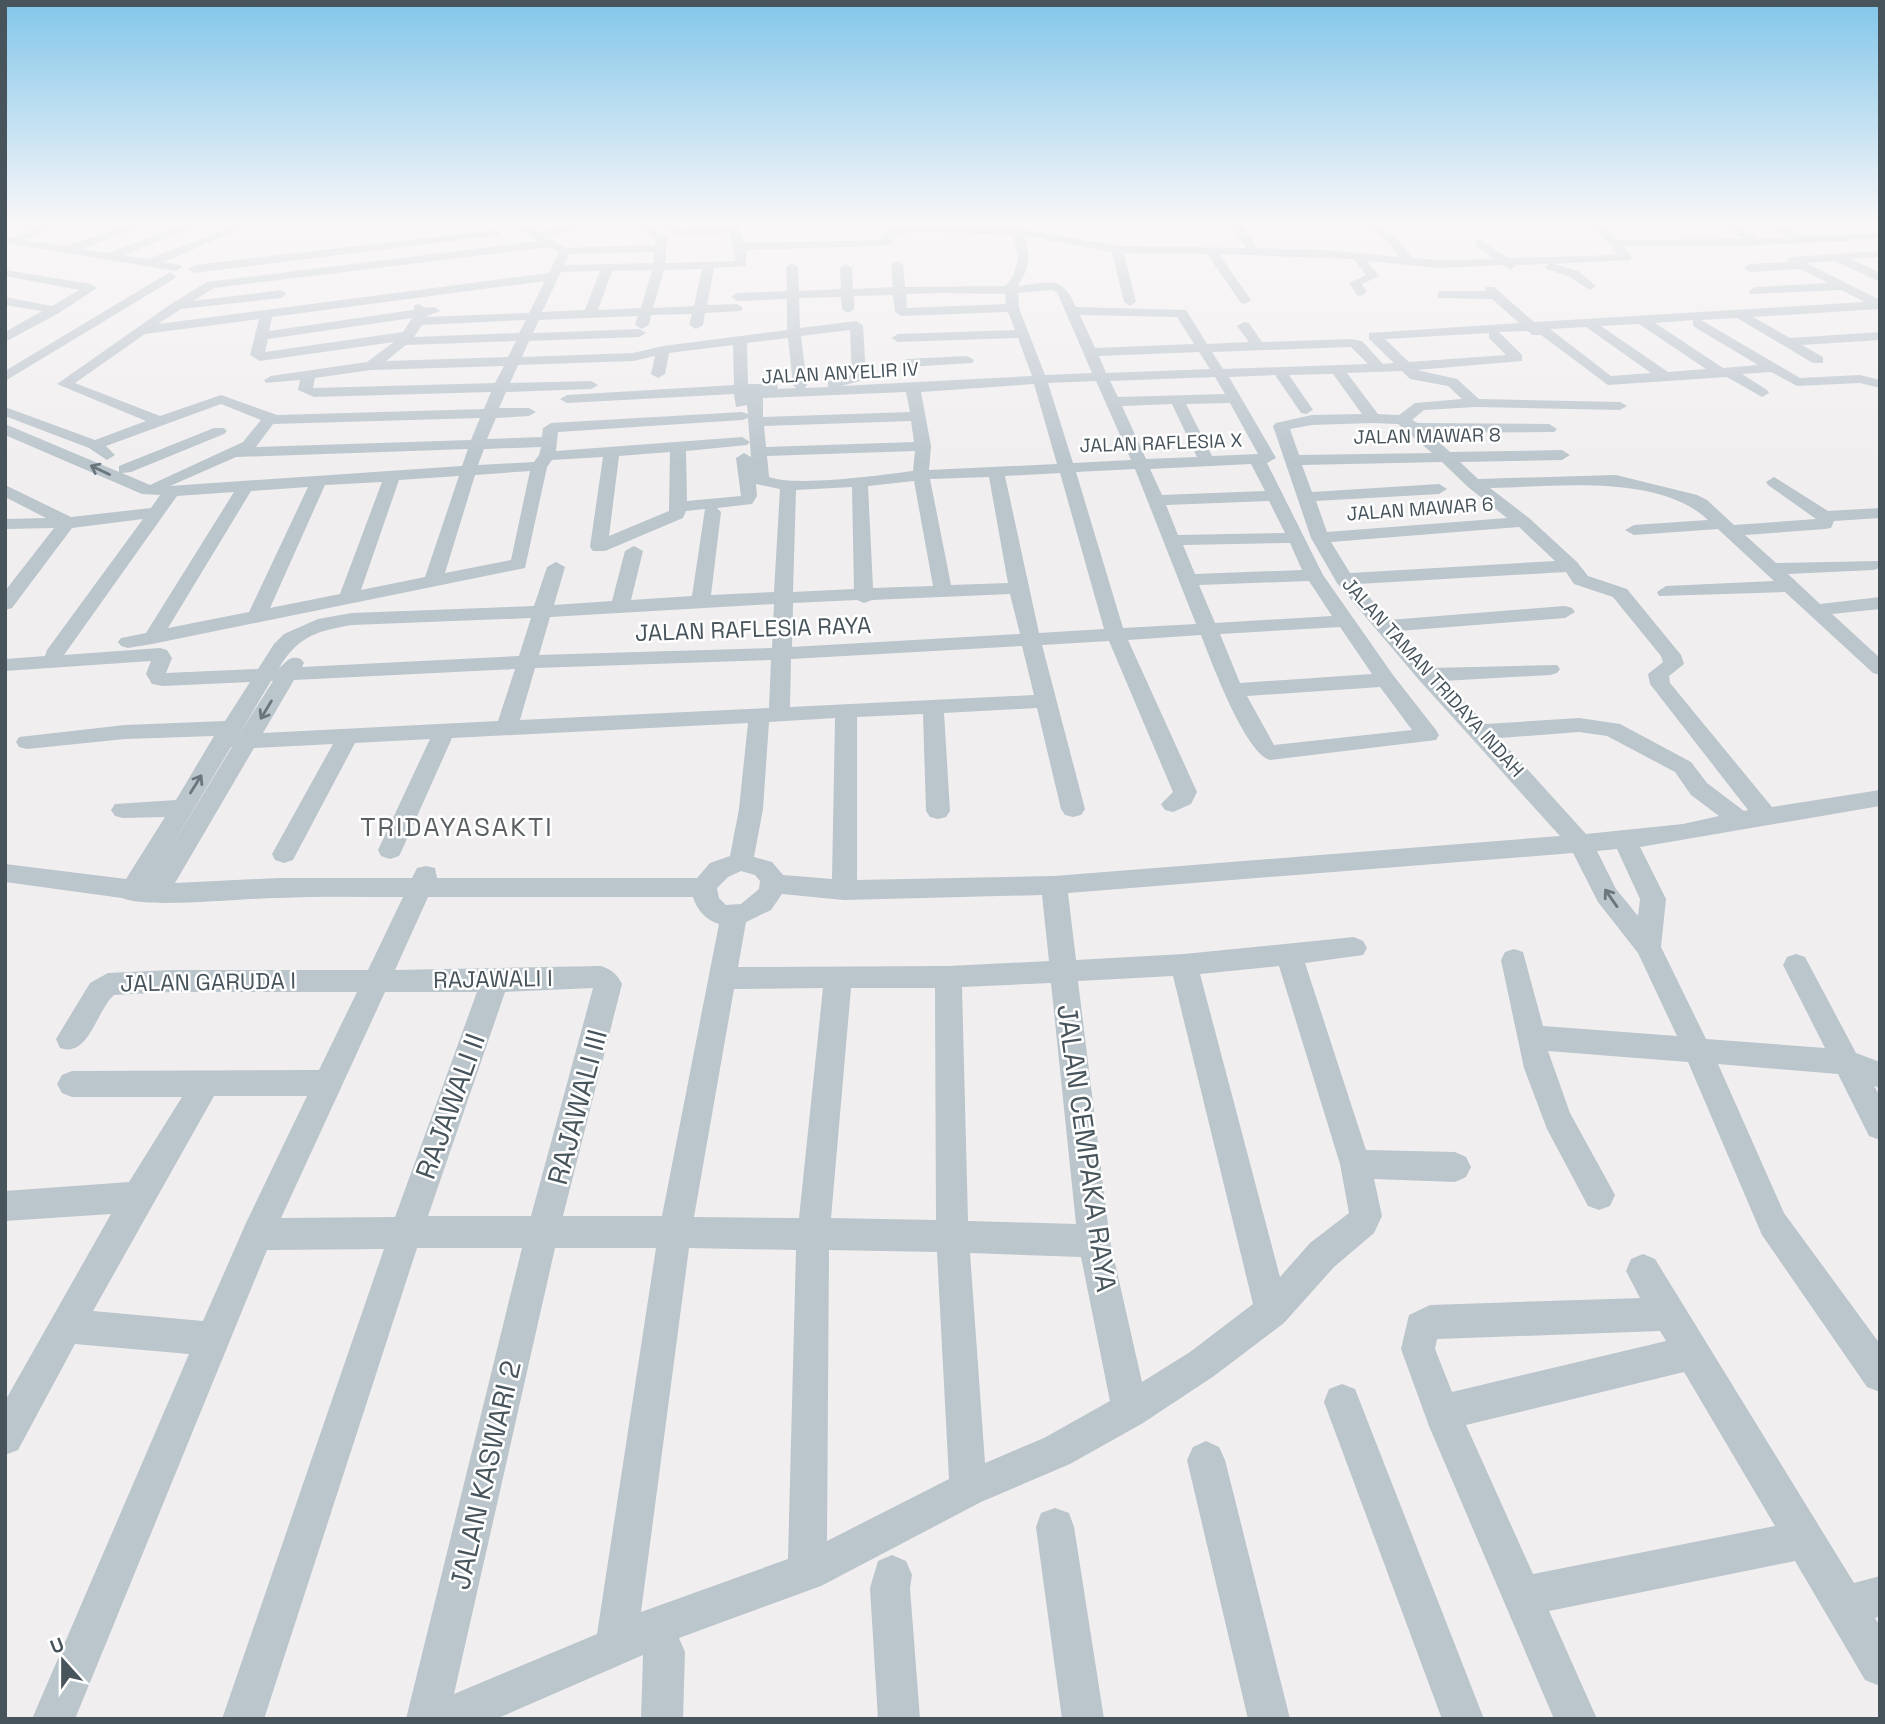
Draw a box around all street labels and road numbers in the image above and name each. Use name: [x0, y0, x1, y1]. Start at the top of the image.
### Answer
street label: JALAN ANYELIR IV: [761, 356, 919, 390]
street label: JALAN MAWAR 8: [1353, 422, 1501, 450]
street label: JALAN RAFLESIA X: [1079, 428, 1243, 458]
street label: JALAN MAWAR 6: [1346, 491, 1494, 527]
street label: JALAN TAMAN TRIDAYA INDAH: [1336, 572, 1530, 782]
street label: JALAN RAFLESIA RAYA: [634, 610, 872, 648]
street label: RAJAWALI I: [433, 963, 553, 995]
street label: JALAN GARUDA I: [120, 965, 296, 999]
street label: JALAN CEMPAKA RAYA: [1049, 1002, 1125, 1294]
street label: RAJAWALI III: [539, 1025, 615, 1189]
street label: RAJAWALI II: [407, 1028, 493, 1184]
street label: JALAN KASWARI 2: [441, 1357, 529, 1593]

